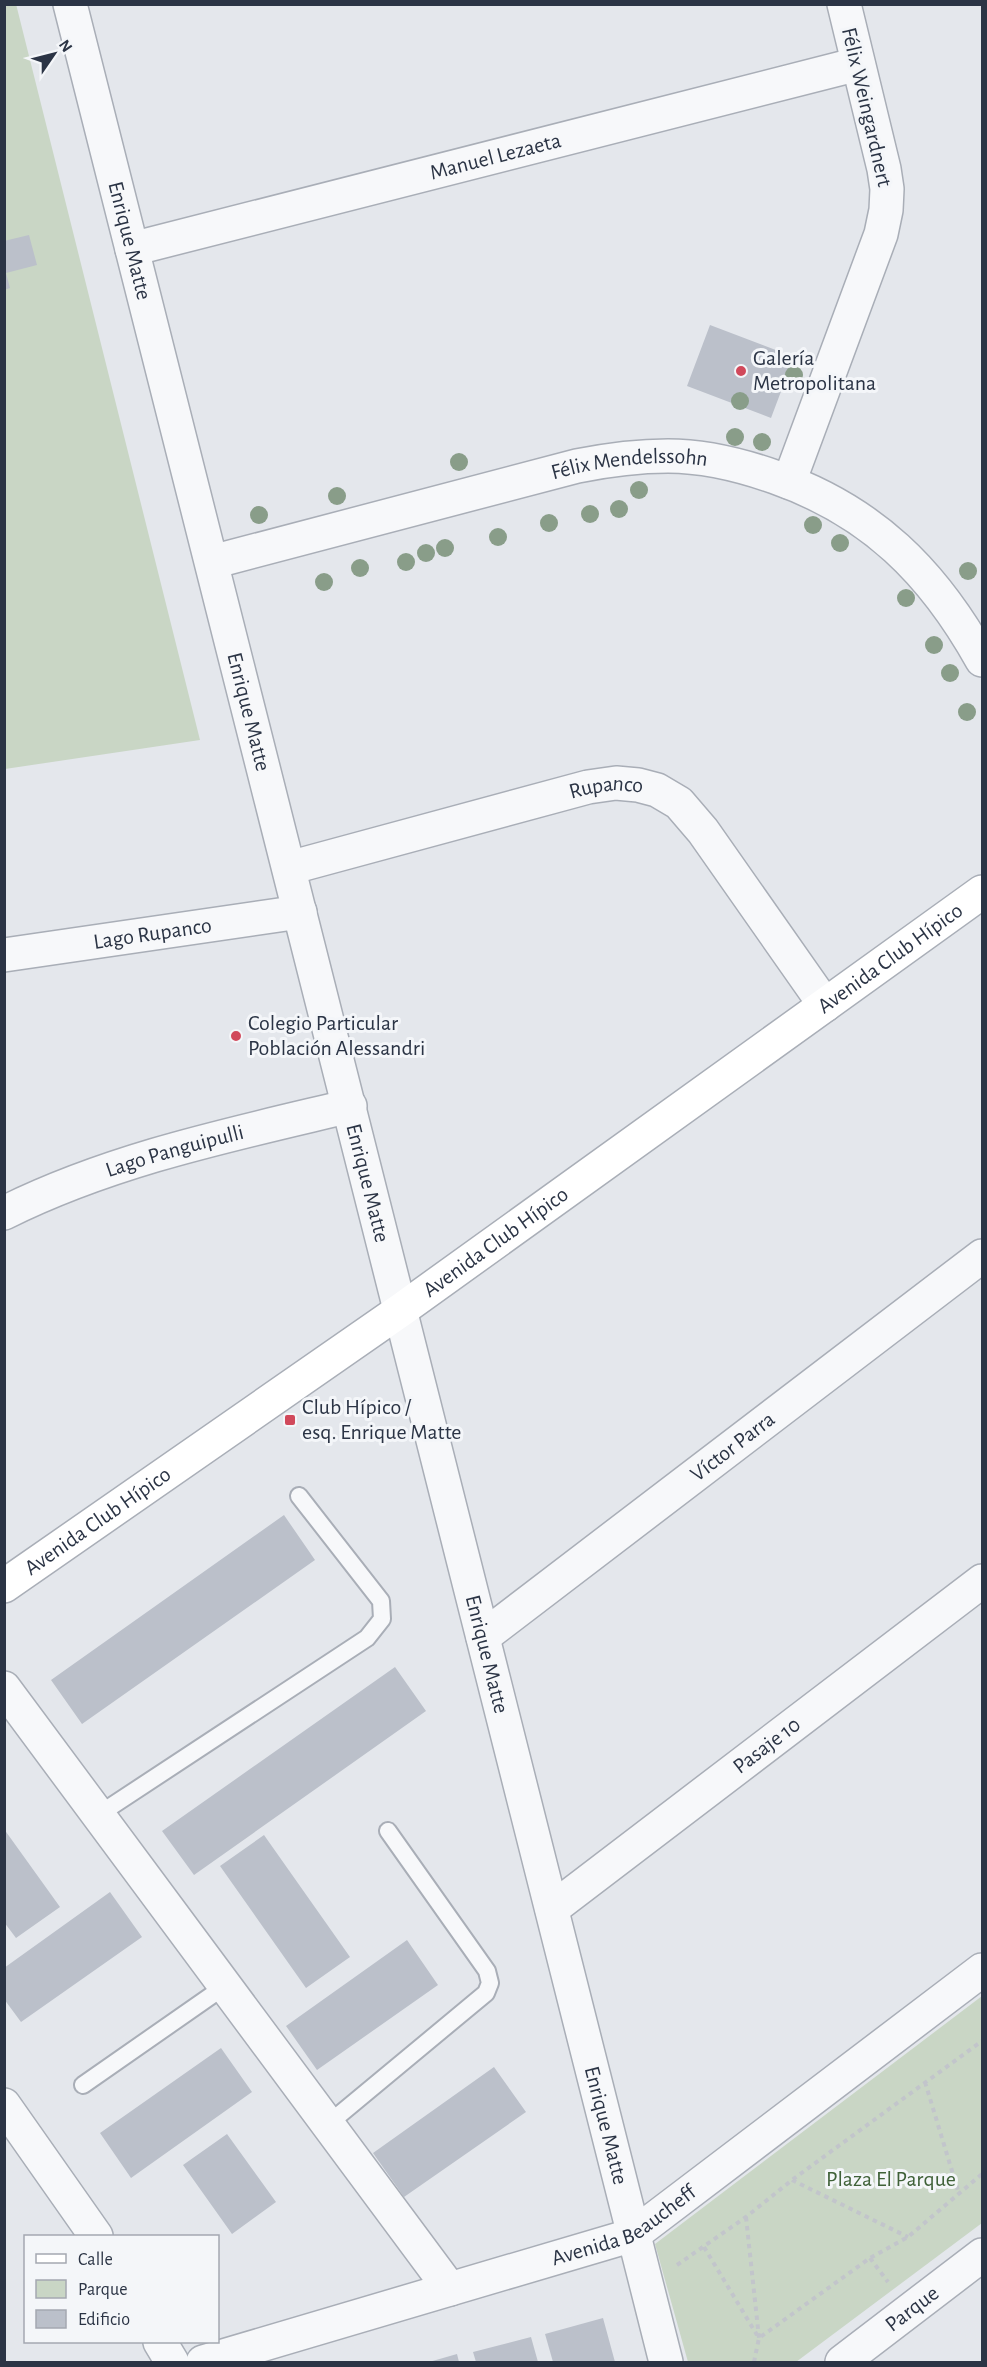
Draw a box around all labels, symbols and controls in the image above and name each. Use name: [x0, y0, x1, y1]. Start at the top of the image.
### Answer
north arrow: [24, 24, 84, 84]
street label: Félix Weingardnert: [838, 25, 896, 189]
text: N: [56, 37, 75, 55]
street label: Manuel Lezaeta: [428, 129, 563, 184]
street label: Enrique Matte: [104, 179, 155, 302]
place label: Galería Metropolitana: [753, 347, 876, 394]
marker: Galería Metropolitana: [734, 364, 748, 378]
street label: Félix Mendelssohn: [549, 445, 709, 483]
street label: Enrique Matte: [223, 650, 274, 773]
street label: Rupanco: [567, 772, 644, 803]
street label: Avenida Club Hípico: [814, 899, 967, 1017]
street label: Lago Rupanco: [92, 914, 213, 953]
place label: Colegio Particular Población Alessandri: [248, 1012, 425, 1059]
marker: Colegio Particular Población Alessandri: [229, 1029, 243, 1043]
street label: Lago Panguipulli: [103, 1121, 246, 1181]
street label: Enrique Matte: [342, 1121, 394, 1244]
street label: Avenida Club Hípico: [419, 1183, 572, 1301]
place label: Club Hípico / esq. Enrique Matte: [302, 1396, 461, 1443]
street label: Víctor Parra: [686, 1408, 779, 1485]
marker: Club Hípico / esq. Enrique Matte: [283, 1413, 297, 1427]
street label: Avenida Club Hípico: [20, 1463, 175, 1579]
street label: Enrique Matte: [462, 1593, 513, 1716]
street label: Pasaje 10: [729, 1713, 804, 1778]
street label: Enrique Matte: [581, 2064, 632, 2187]
park label: Plaza El Parque: [826, 2168, 956, 2190]
street label: Avenida Beaucheff: [549, 2180, 701, 2269]
legend: [24, 2235, 219, 2343]
text: Calle: [78, 2251, 113, 2269]
text: Parque: [78, 2281, 127, 2299]
street label: Parque: [881, 2281, 943, 2336]
text: Edificio: [78, 2311, 130, 2329]

